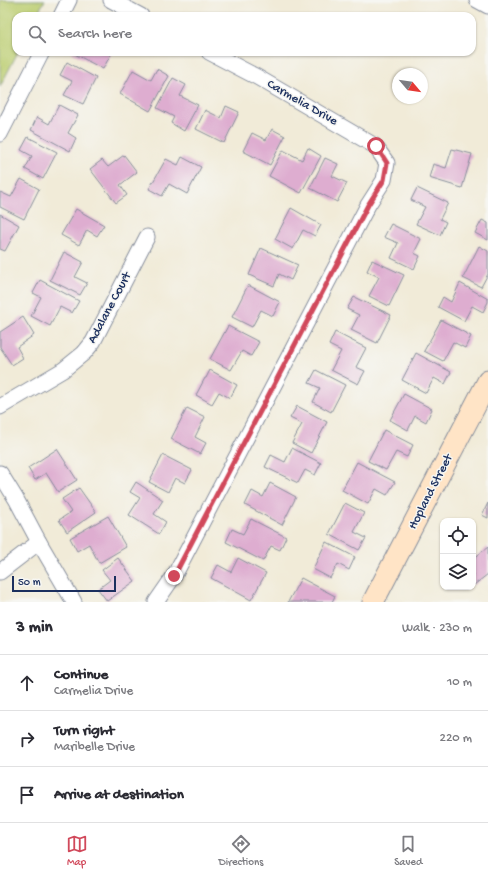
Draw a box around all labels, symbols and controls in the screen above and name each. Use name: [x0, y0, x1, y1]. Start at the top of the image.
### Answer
search box: [12, 12, 476, 56]
icon: search: [26, 23, 48, 45]
text: Search here: [58, 25, 132, 43]
north arrow: [392, 68, 428, 104]
street label: Carmelia Drive: [264, 77, 340, 129]
route start: [367, 137, 385, 155]
street label: Adalane Court: [85, 268, 136, 346]
street label: Hopland Street: [406, 450, 457, 532]
map controls: [440, 518, 476, 590]
button: locate: [440, 518, 476, 554]
button: layers: [440, 554, 476, 590]
route end: [165, 567, 183, 585]
scale bar: [12, 574, 116, 593]
text: 50 m: [18, 577, 40, 589]
text: 3 min: [16, 618, 53, 638]
text: Walk · 230 m: [402, 621, 472, 636]
text: Continue: [54, 666, 108, 684]
icon: ahead: [16, 672, 38, 694]
text: 10 m: [447, 675, 472, 690]
text: Carmelia Drive: [54, 684, 133, 699]
text: Turn right: [54, 722, 114, 740]
icon: right: [16, 728, 38, 750]
text: 220 m: [440, 731, 472, 746]
text: Maribelle Drive: [54, 740, 135, 755]
icon: arrive: [16, 784, 38, 806]
text: Arrive at destination: [54, 786, 184, 804]
tab: Map: [66, 833, 88, 869]
tab: Directions: [219, 833, 263, 869]
tab: Saved: [394, 833, 422, 869]

